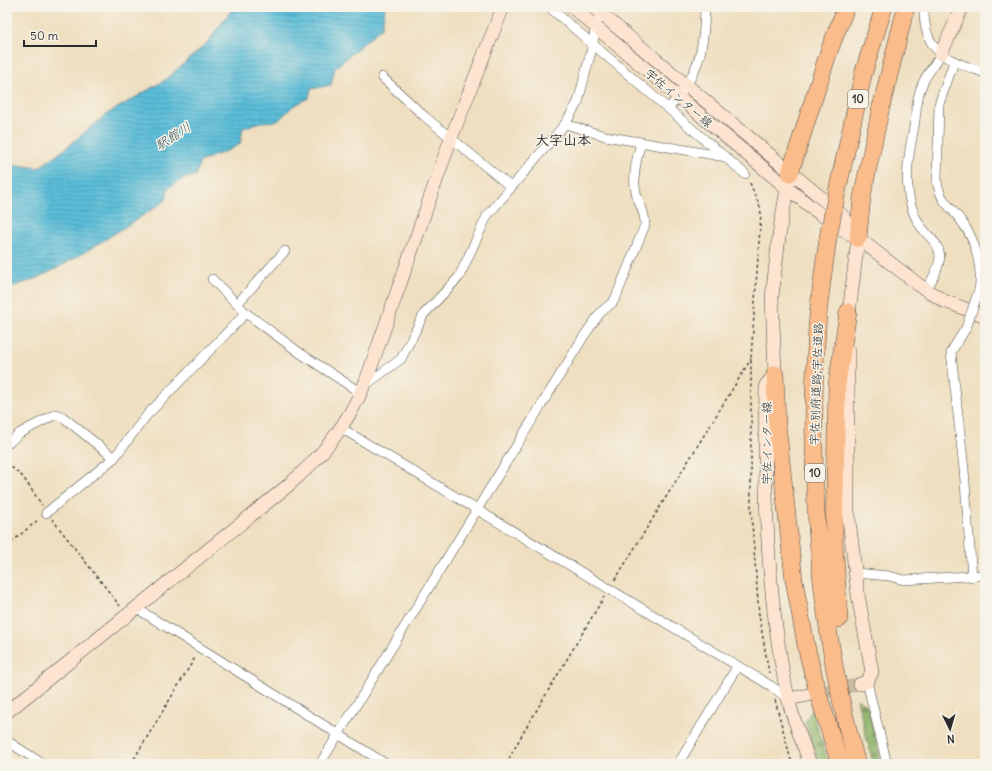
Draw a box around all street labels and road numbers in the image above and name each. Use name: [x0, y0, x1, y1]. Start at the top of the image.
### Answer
street label: 宇佐インター線: [642, 65, 716, 131]
road number: 10: [848, 90, 868, 108]
street label: 宇佐別府道路;宇佐道路: [806, 322, 826, 446]
street label: 宇佐インター線: [759, 401, 774, 485]
road number: 10: [805, 464, 825, 482]

